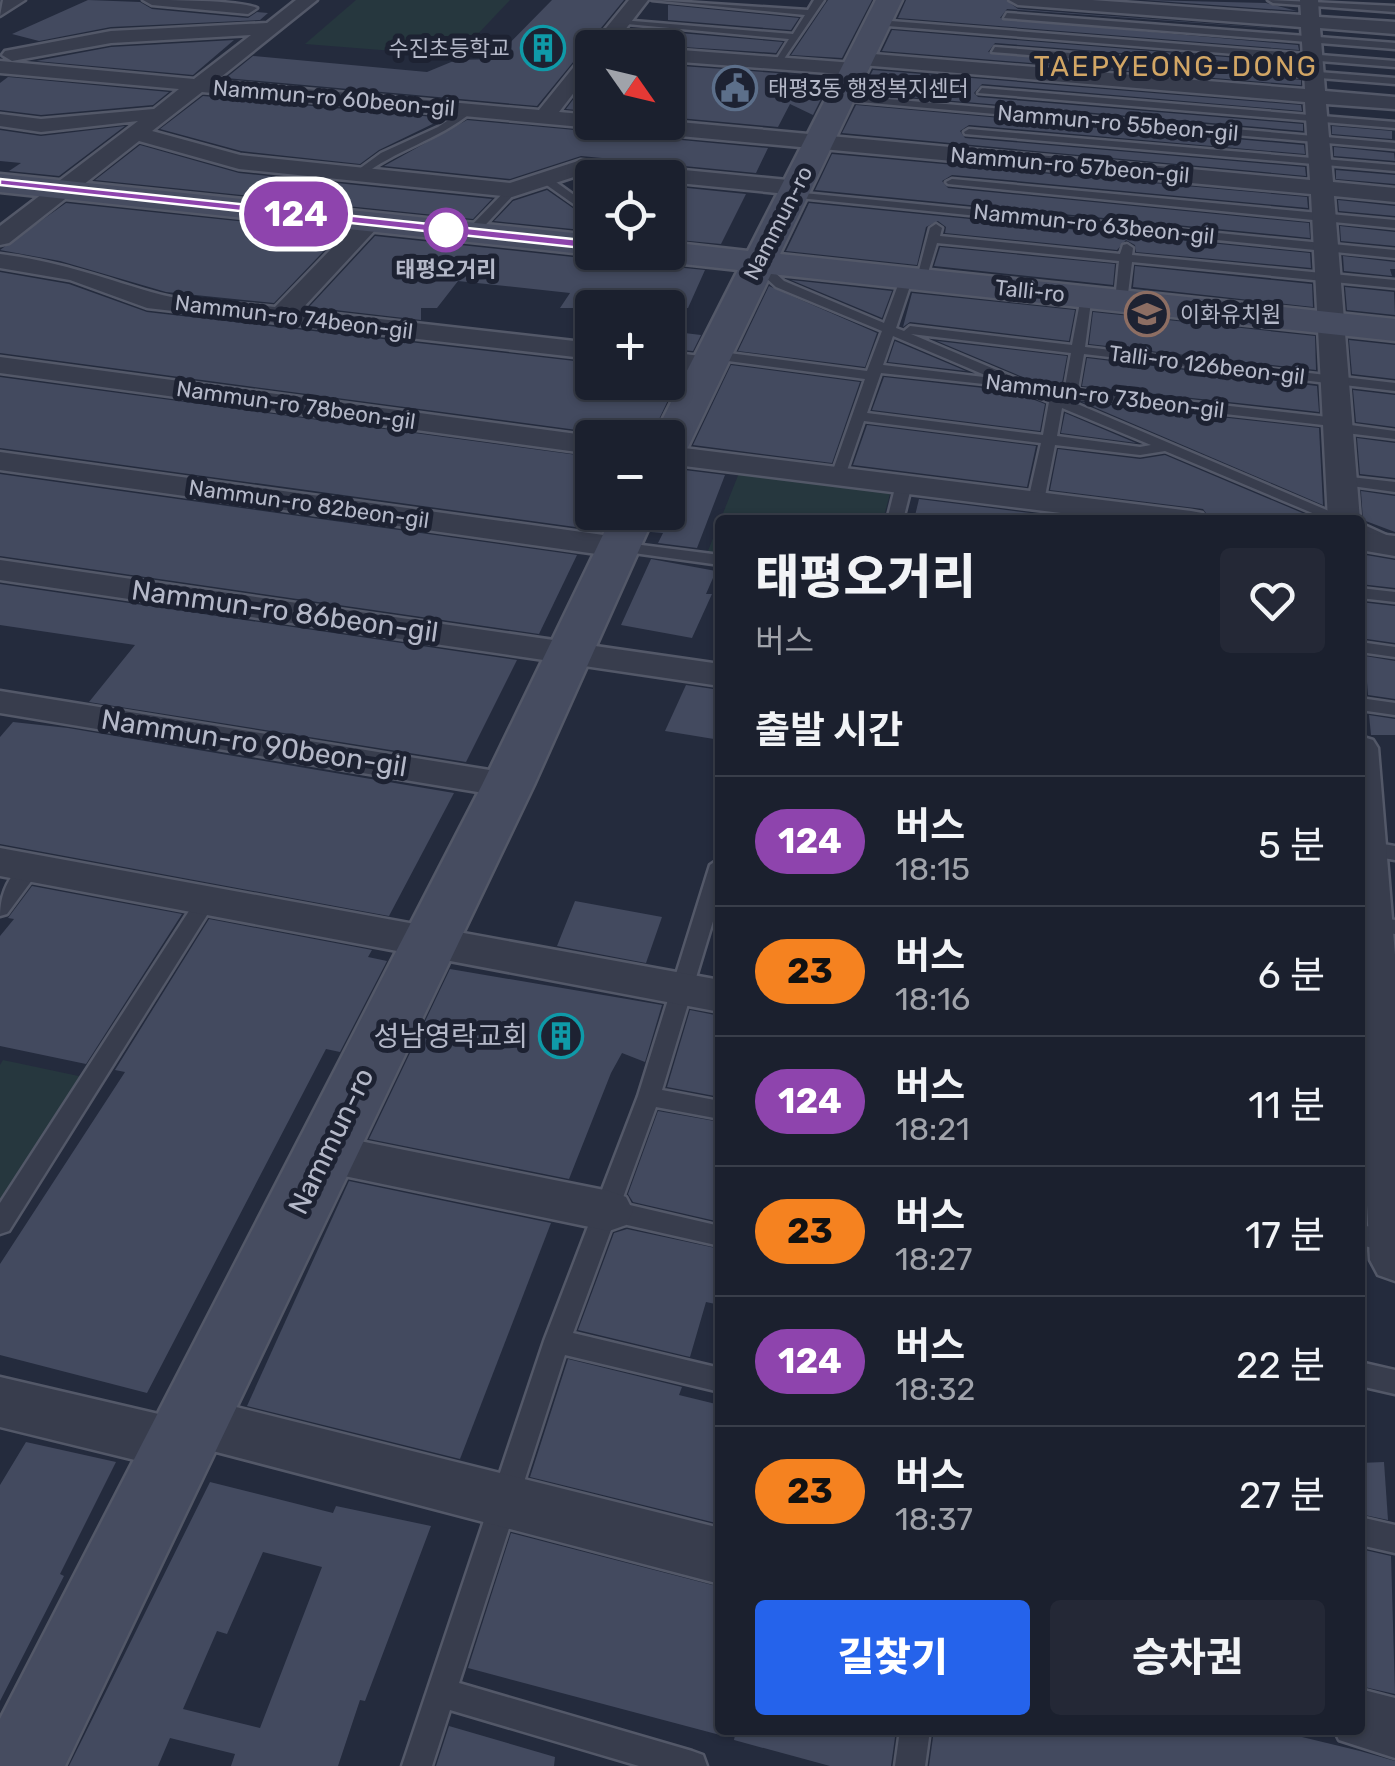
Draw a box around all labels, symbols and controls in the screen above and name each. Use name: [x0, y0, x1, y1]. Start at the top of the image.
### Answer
building icon: 수진초등학교: [520, 25, 566, 71]
north arrow: [575, 30, 685, 140]
map controls: [575, 30, 685, 530]
place label: 수진초등학교: [389, 35, 510, 62]
district label: TAEPYEONG-DONG: [1034, 50, 1318, 83]
public building icon: 태평3동 행정복지센터: [712, 65, 758, 111]
street label: Nammun-ro 60beon-gil: [212, 74, 456, 122]
place label: 태평3동 행정복지센터: [768, 75, 969, 102]
street label: Nammun-ro 55beon-gil: [996, 99, 1240, 147]
street label: Nammun-ro 57beon-gil: [949, 141, 1191, 189]
button: locate: [575, 160, 685, 270]
street label: Nammun-ro: [738, 161, 818, 285]
line badge: 124: [238, 182, 354, 246]
text: 124: [264, 193, 328, 235]
street label: Nammun-ro 63beon-gil: [972, 198, 1216, 250]
marker: 태평오거리: [425, 209, 467, 251]
place label: 태평오거리: [395, 256, 497, 283]
street label: Talli-ro: [994, 274, 1066, 308]
street label: Nammun-ro 74beon-gil: [173, 289, 415, 345]
button: +: [575, 290, 685, 400]
school or university icon: 이화유치원: [1124, 291, 1170, 337]
place label: 이화유치원: [1180, 301, 1281, 328]
street label: Talli-ro 126beon-gil: [1108, 340, 1306, 390]
street label: Nammun-ro 73beon-gil: [984, 368, 1226, 424]
street label: Nammun-ro 78beon-gil: [175, 375, 417, 435]
button: −: [575, 420, 685, 530]
street label: Nammun-ro 82beon-gil: [187, 474, 431, 534]
button: heart: [1220, 548, 1325, 653]
text: 태평오거리: [755, 549, 976, 606]
street label: Nammun-ro 86beon-gil: [130, 573, 440, 649]
text: 버스: [755, 622, 814, 660]
street label: Nammun-ro 90beon-gil: [99, 703, 409, 783]
text: 출발 시간: [755, 707, 903, 753]
text: 버스: [895, 803, 965, 849]
text: 124: [778, 820, 842, 862]
text: 5 분: [1258, 822, 1325, 868]
text: 18:15: [895, 850, 970, 888]
text: 버스: [895, 933, 965, 979]
text: 23: [787, 950, 833, 992]
text: 6 분: [1258, 952, 1325, 998]
text: 18:16: [895, 980, 970, 1018]
building icon: 성남영락교회: [538, 1013, 584, 1059]
place label: 성남영락교회: [373, 1020, 528, 1053]
street label: Nammun-ro: [281, 1063, 381, 1219]
text: 버스: [895, 1063, 965, 1109]
text: 124: [778, 1080, 842, 1122]
text: 11 분: [1248, 1082, 1325, 1128]
text: 18:21: [895, 1110, 970, 1148]
text: 버스: [895, 1193, 965, 1239]
text: 23: [787, 1210, 833, 1252]
text: 17 분: [1245, 1212, 1325, 1258]
text: 18:27: [895, 1240, 972, 1278]
text: 버스: [895, 1323, 965, 1369]
text: 124: [778, 1340, 842, 1382]
text: 22 분: [1236, 1342, 1325, 1388]
text: 18:32: [895, 1370, 975, 1408]
text: 버스: [895, 1453, 965, 1499]
text: 23: [787, 1470, 833, 1512]
text: 27 분: [1239, 1472, 1325, 1518]
text: 18:37: [895, 1500, 973, 1538]
button: 길찾기: [755, 1600, 1030, 1715]
button: 승차권: [1050, 1600, 1325, 1715]

